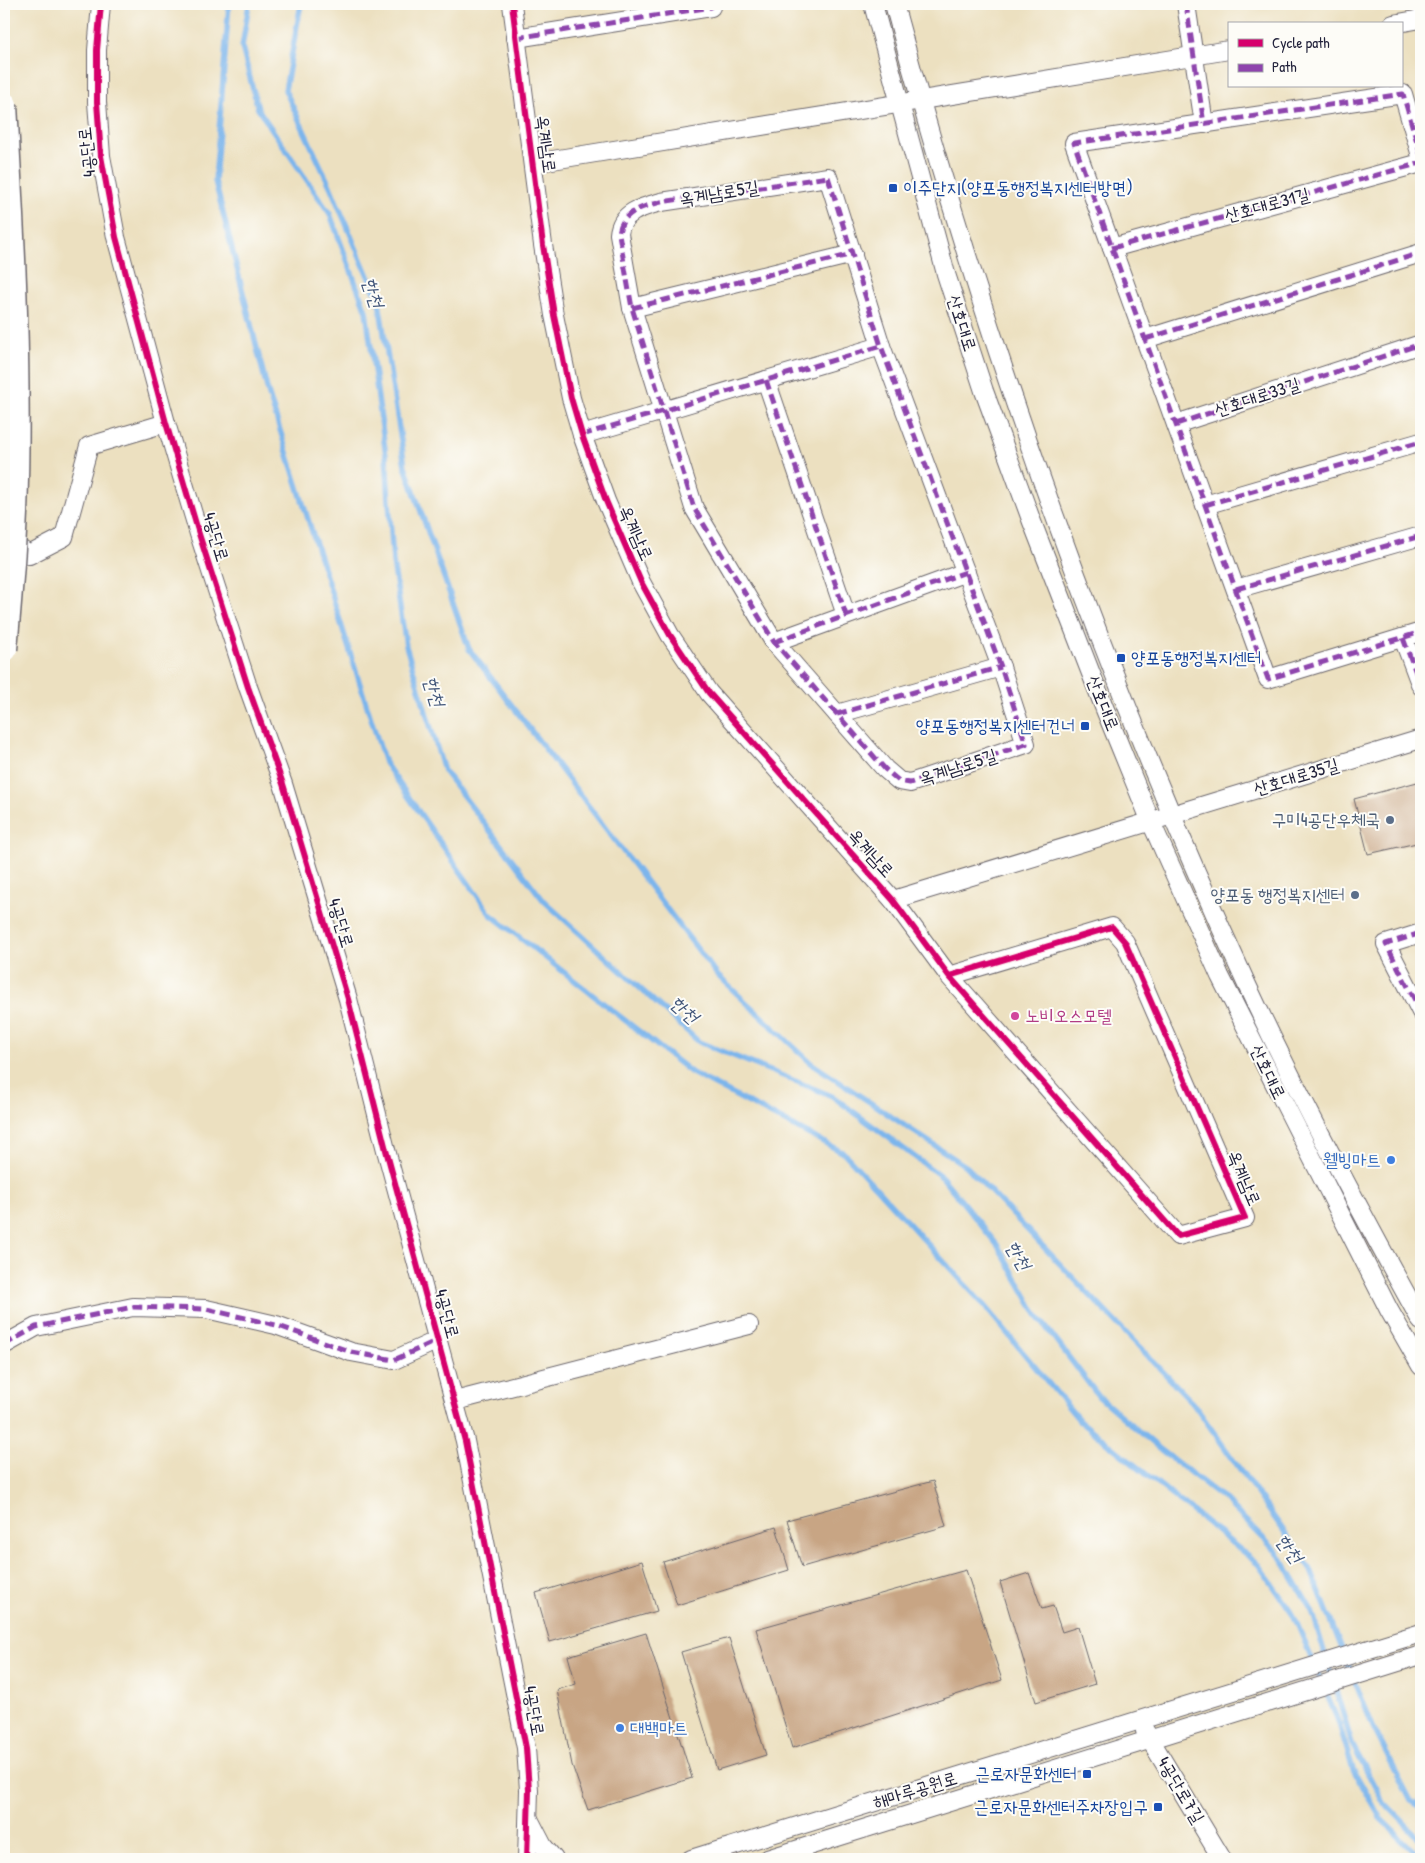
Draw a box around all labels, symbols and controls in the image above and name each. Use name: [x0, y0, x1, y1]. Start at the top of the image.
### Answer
legend: [1228, 22, 1402, 88]
text: Cycle path: [1272, 32, 1330, 53]
text: Path: [1272, 56, 1297, 77]
street label: 옥계남로: [530, 114, 563, 174]
street label: 4공단로: [71, 126, 102, 178]
street label: 옥계남로5길: [677, 174, 761, 211]
place label: 이주단지(양포동행정복지센터방면): [903, 175, 1133, 200]
street label: 산호대로31길: [1222, 181, 1313, 228]
marker: 이주단지(양포동행정복지센터방면): [887, 182, 899, 194]
water label: 한천: [357, 273, 392, 312]
street label: 산호대로: [942, 291, 983, 354]
street label: 산호대로33길: [1211, 371, 1303, 422]
street label: 옥계남로: [613, 501, 660, 564]
street label: 4공단로: [197, 509, 236, 565]
place label: 양포동행정복지센터: [1131, 645, 1261, 670]
marker: 양포동행정복지센터: [1115, 652, 1127, 664]
street label: 산호대로: [1081, 671, 1126, 734]
water label: 한천: [418, 673, 452, 711]
place label: 양포동행정복지센터건너: [916, 713, 1075, 738]
marker: 양포동행정복지센터건너: [1079, 720, 1091, 732]
street label: 옥계남로5길: [916, 742, 1000, 791]
street label: 산호대로35길: [1250, 752, 1342, 801]
place label: 구미4공단우체국: [1272, 807, 1380, 832]
marker: 구미4공단우체국: [1384, 814, 1396, 826]
street label: 옥계남로: [843, 823, 900, 883]
place label: 양포동 행정복지센터: [1211, 882, 1345, 907]
marker: 양포동 행정복지센터: [1349, 889, 1361, 901]
street label: 4공단로: [322, 895, 361, 951]
water label: 한천: [665, 989, 706, 1030]
place label: 노비오스모텔: [1025, 1003, 1112, 1028]
marker: 노비오스모텔: [1009, 1010, 1021, 1022]
street label: 산호대로: [1245, 1040, 1292, 1103]
street label: 옥계남로: [1222, 1146, 1267, 1209]
place label: 웰빙마트: [1323, 1147, 1381, 1172]
marker: 웰빙마트: [1385, 1154, 1397, 1166]
water label: 한천: [1000, 1235, 1039, 1276]
street label: 4공단로: [429, 1286, 466, 1341]
water label: 한천: [1270, 1528, 1311, 1569]
street label: 4공단로: [518, 1684, 551, 1738]
place label: 대백마트: [630, 1715, 688, 1740]
marker: 대백마트: [614, 1722, 626, 1734]
street label: 4공단로7길: [1152, 1752, 1211, 1828]
place label: 근로자문화센터: [976, 1761, 1077, 1786]
street label: 해마루공원로: [870, 1765, 960, 1814]
marker: 근로자문화센터: [1081, 1768, 1093, 1780]
place label: 근로자문화센터주차장입구: [974, 1794, 1148, 1819]
marker: 근로자문화센터주차장입구: [1152, 1801, 1164, 1813]

